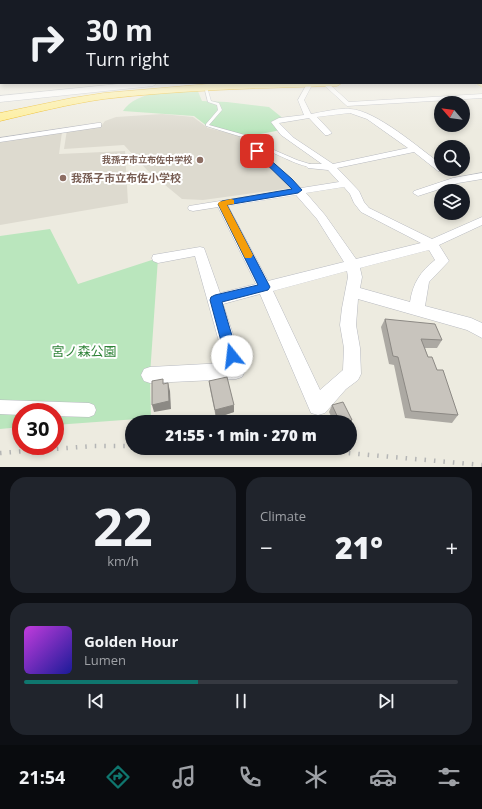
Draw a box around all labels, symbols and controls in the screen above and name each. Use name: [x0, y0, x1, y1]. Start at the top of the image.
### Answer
text: 30 m: [86, 11, 153, 49]
icon: right: [20, 16, 72, 68]
text: Turn right: [86, 47, 169, 71]
north arrow: [434, 96, 470, 132]
map controls: [434, 96, 470, 220]
pin: [240, 134, 274, 168]
icon: arrive: [246, 140, 268, 162]
button: search: [434, 140, 470, 176]
place label: 我孫子市立布佐中学校: [102, 153, 193, 166]
marker: 我孫子市立布佐中学校: [195, 155, 205, 165]
place label: 我孫子市立布佐小学校: [71, 170, 181, 185]
marker: 我孫子市立布佐小学校: [58, 173, 68, 183]
button: layers: [434, 184, 470, 220]
position arrow: [211, 335, 253, 377]
park label: 宮ノ森公園: [51, 342, 117, 360]
speed limit sign: 30: [12, 403, 64, 455]
text: 21:55 · 1 min · 270 m: [165, 425, 317, 445]
text: 22: [93, 490, 153, 561]
text: Climate: [260, 507, 306, 525]
text: 21°: [335, 527, 383, 568]
text: −: [260, 532, 273, 562]
text: +: [445, 532, 458, 562]
text: km/h: [107, 552, 139, 570]
text: Golden Hour: [84, 631, 178, 651]
text: Lumen: [84, 651, 126, 669]
icon: previous: [85, 690, 107, 712]
icon: pause: [230, 690, 252, 712]
icon: next: [375, 690, 397, 712]
icon: directions: [104, 763, 132, 791]
icon: music: [170, 763, 198, 791]
icon: phone: [236, 763, 264, 791]
icon: climate: [302, 763, 330, 791]
icon: car: [369, 763, 397, 791]
icon: filters: [435, 763, 463, 791]
text: 21:54: [19, 765, 65, 789]

